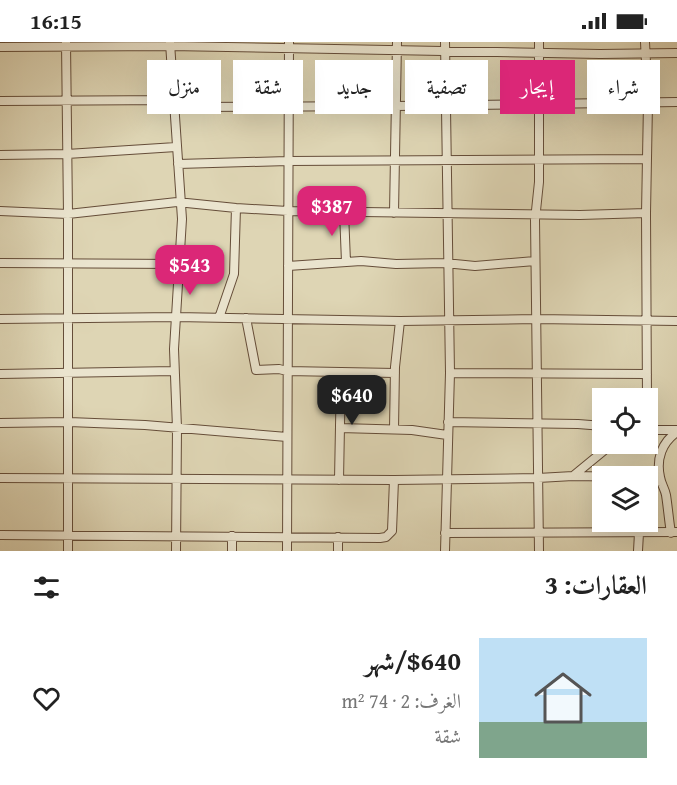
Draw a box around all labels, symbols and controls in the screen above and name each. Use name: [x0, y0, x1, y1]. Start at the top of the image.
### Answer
text: 16:15: [30, 5, 82, 37]
chip: منزل: [147, 60, 221, 114]
chip: شقة: [233, 60, 303, 114]
chip: جديد: [315, 60, 393, 114]
chip: تصفية: [405, 60, 488, 114]
chip: إيجار: [500, 60, 575, 114]
chip: شراء: [587, 60, 660, 114]
pin: $387: [296, 186, 368, 237]
text: $387: [311, 191, 353, 220]
pin: $543: [154, 245, 226, 296]
text: $543: [169, 250, 211, 279]
pin: $640: [316, 375, 388, 426]
text: $640: [331, 380, 373, 409]
map controls: [592, 388, 658, 532]
button: locate: [592, 388, 658, 454]
button: layers: [592, 466, 658, 532]
text: العقارات: 3: [545, 565, 647, 604]
icon: filters: [30, 571, 63, 604]
text: $640/شهر: [365, 641, 461, 680]
icon: home: [527, 662, 599, 734]
icon: heart: [30, 682, 63, 715]
text: الغرف: 2 · 74 m²: [342, 686, 461, 715]
text: شقة: [435, 721, 461, 750]

